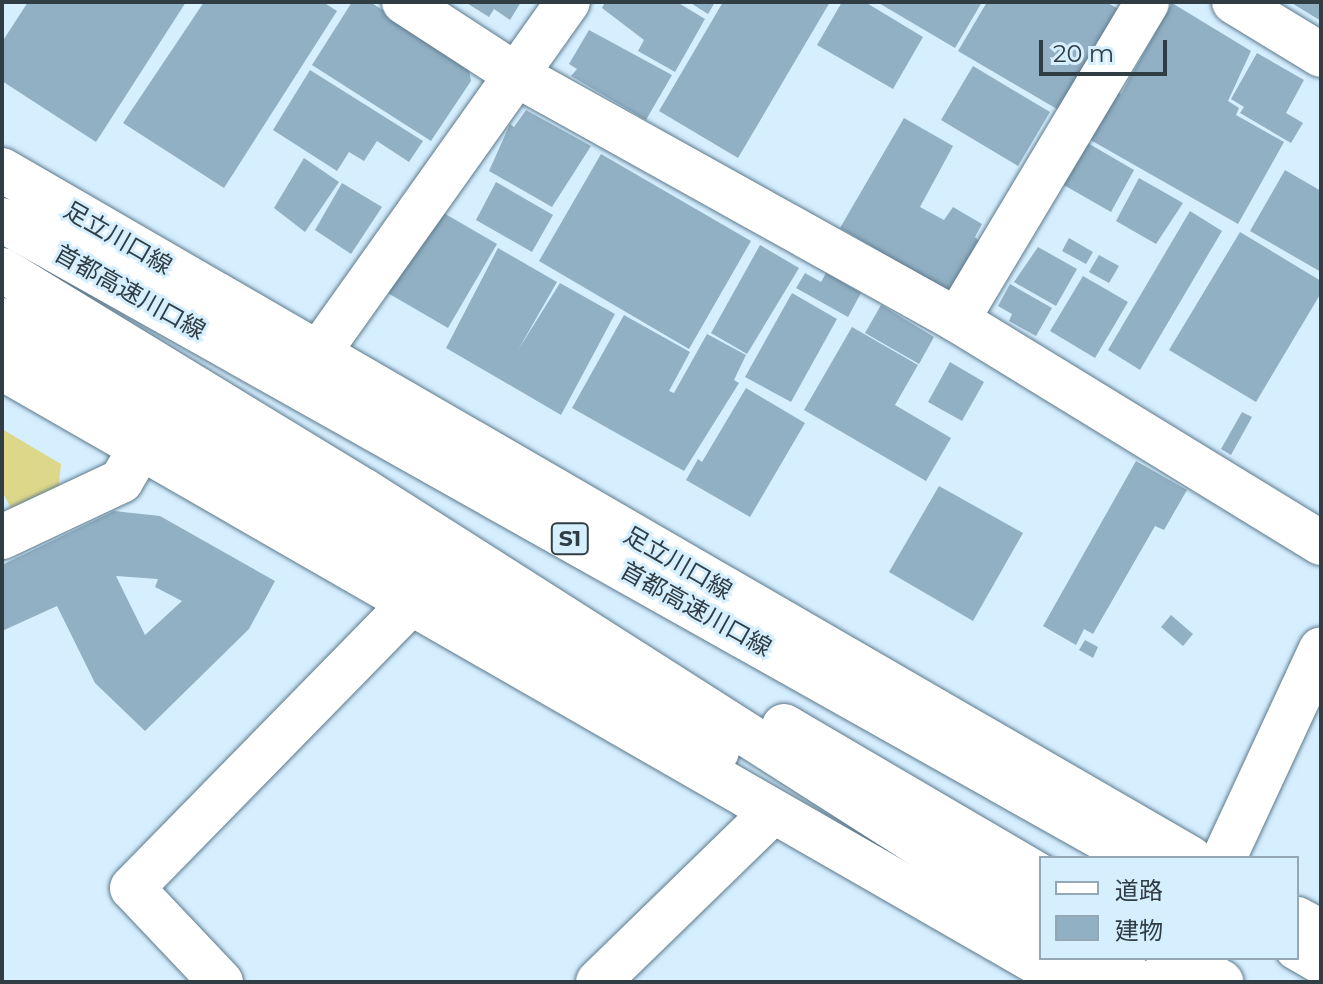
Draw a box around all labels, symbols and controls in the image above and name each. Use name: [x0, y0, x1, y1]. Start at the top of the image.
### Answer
scale bar: [1043, 24, 1171, 74]
text: 20 m: [1053, 39, 1114, 68]
street label: 足立川口線: [59, 196, 177, 280]
street label: 首都高速川口線: [50, 239, 210, 345]
road number: S1: [550, 521, 590, 557]
street label: 足立川口線: [619, 521, 737, 605]
street label: 首都高速川口線: [616, 556, 776, 662]
legend: [1039, 856, 1299, 960]
text: 道路: [1115, 876, 1163, 905]
text: 建物: [1115, 916, 1163, 945]

